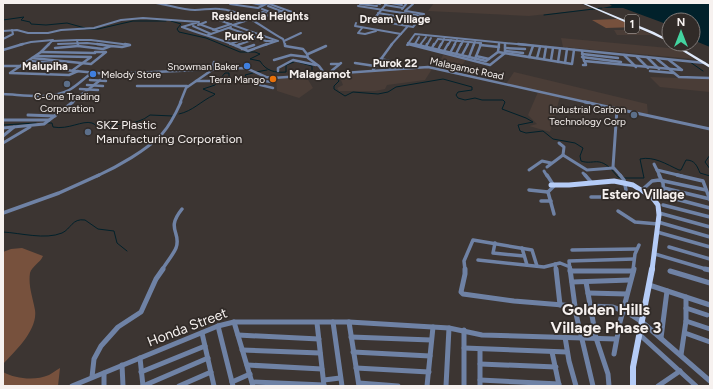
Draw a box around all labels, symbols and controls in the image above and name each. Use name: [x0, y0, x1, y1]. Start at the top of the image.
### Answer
district label: Residencia Heights: [211, 10, 309, 23]
north arrow: [661, 12, 701, 52]
district label: Dream Village: [360, 13, 430, 26]
road number: 1: [625, 15, 639, 33]
text: N: [677, 16, 685, 29]
district label: Purok 4: [225, 30, 263, 43]
street label: Malagamot Road: [429, 54, 505, 83]
district label: Purok 22: [373, 57, 417, 70]
district label: Malupiha: [22, 60, 68, 73]
place label: Snowman Baker: [167, 60, 240, 73]
marker: Snowman Baker: [242, 61, 252, 71]
district label: Malagamot: [289, 67, 351, 81]
place label: Melody Store: [101, 68, 162, 81]
marker: Melody Store: [88, 69, 98, 79]
place label: Terra Mango: [209, 73, 265, 86]
marker: Terra Mango: [268, 74, 278, 84]
marker: C-One Trading Corporation: [62, 79, 72, 89]
place label: C-One Trading Corporation: [34, 90, 100, 115]
place label: Industrial Carbon Technology Corp: [549, 103, 626, 128]
marker: Industrial Carbon Technology Corp: [629, 110, 639, 120]
place label: SKZ Plastic Manufacturing Corporation: [96, 118, 243, 146]
marker: SKZ Plastic Manufacturing Corporation: [83, 127, 93, 137]
district label: Estero Village: [602, 187, 684, 202]
district label: Golden Hills Village Phase 3: [551, 300, 661, 337]
street label: Honda Street: [145, 304, 230, 351]

